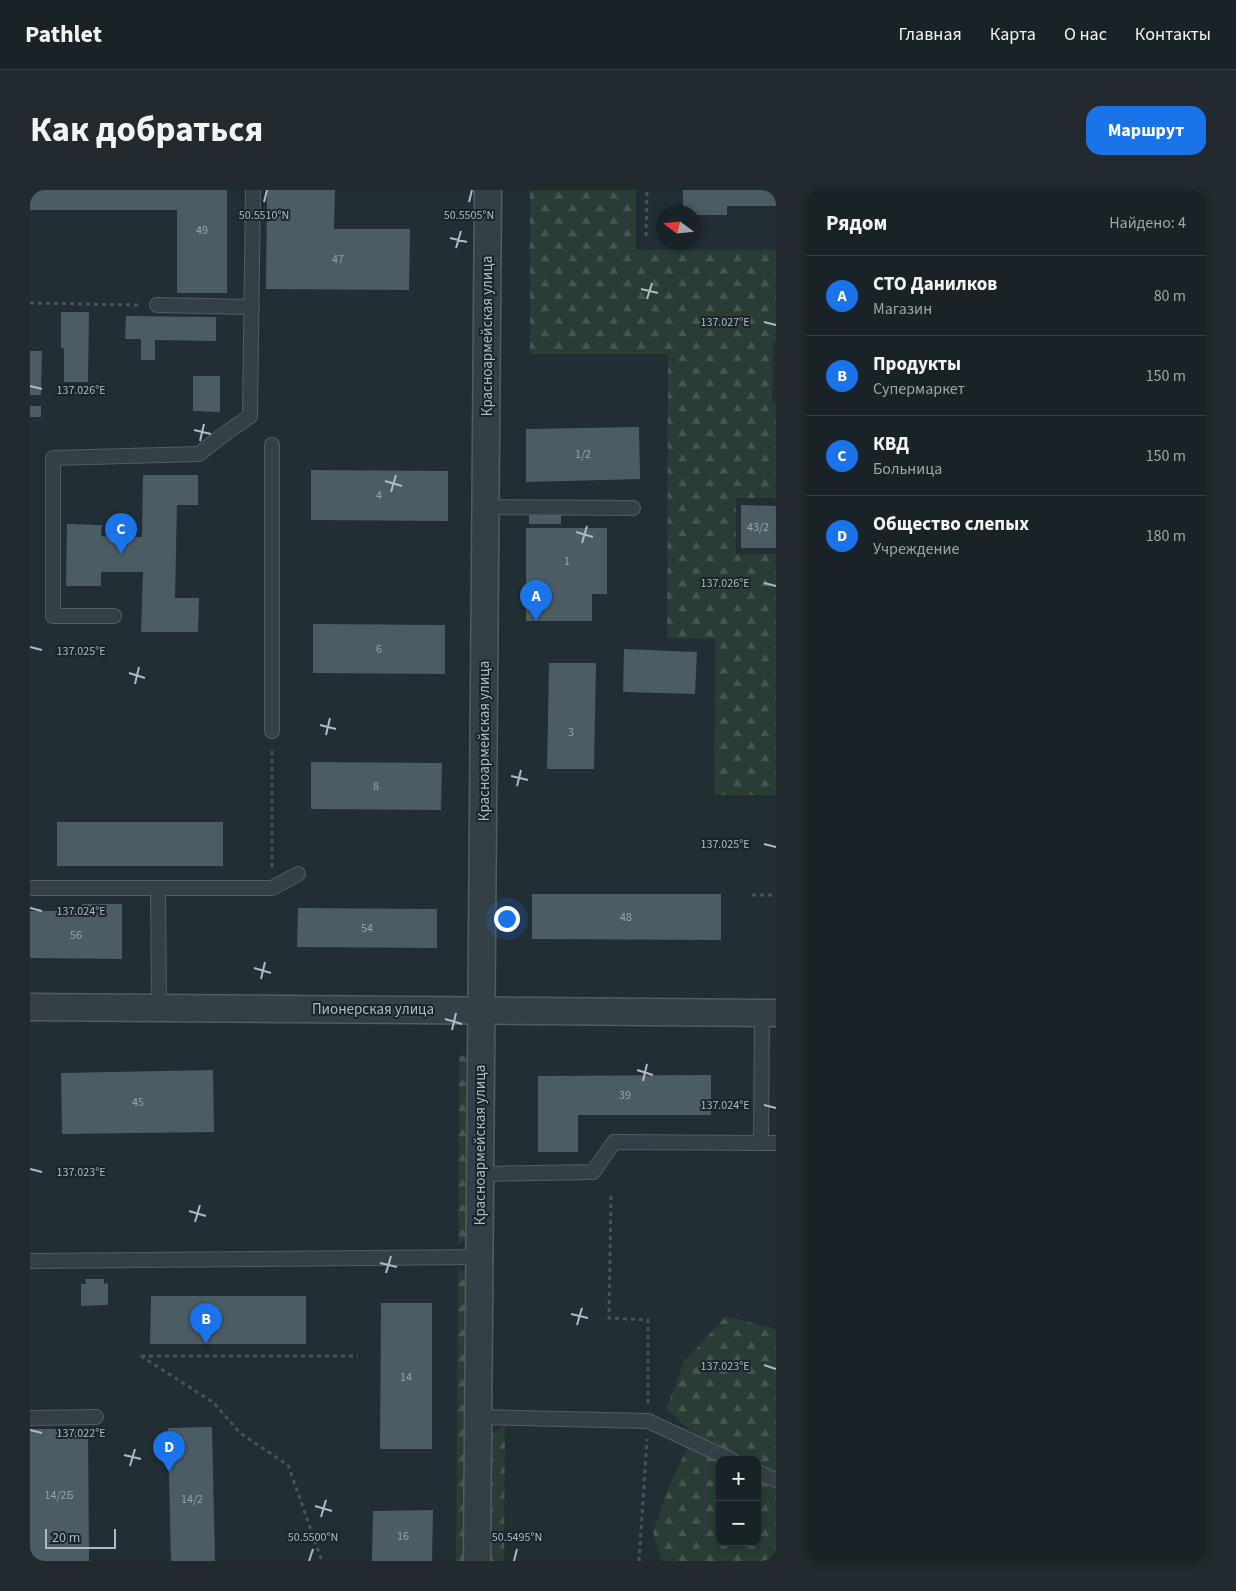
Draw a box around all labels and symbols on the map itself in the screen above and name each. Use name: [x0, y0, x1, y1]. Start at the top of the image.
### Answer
north arrow: [656, 205, 701, 250]
text: 50.5510°N: [239, 207, 289, 224]
text: 50.5505°N: [444, 207, 494, 224]
house number: 49: [196, 222, 208, 239]
house number: 47: [332, 251, 344, 268]
street label: Красноармейская улица: [477, 256, 498, 416]
text: 137.027°E: [700, 314, 750, 331]
text: 137.026°E: [56, 382, 106, 399]
house number: 1/2: [575, 446, 591, 463]
house number: 4: [376, 487, 382, 504]
pin: C: [105, 513, 137, 554]
house number: 43/2: [747, 519, 769, 536]
house number: 1: [564, 553, 570, 570]
text: 137.026°E: [700, 575, 750, 592]
pin: A: [520, 580, 552, 621]
house number: 6: [376, 641, 382, 658]
text: 137.025°E: [56, 643, 106, 660]
street label: Красноармейская улица: [474, 661, 495, 821]
house number: 3: [568, 724, 574, 741]
house number: 8: [373, 778, 379, 795]
text: 137.025°E: [700, 836, 750, 853]
text: 137.024°E: [56, 903, 106, 920]
your location: [494, 906, 520, 932]
house number: 48: [620, 909, 632, 926]
house number: 54: [361, 920, 373, 937]
house number: 56: [70, 927, 82, 944]
street label: Пионерская улица: [312, 999, 434, 1020]
street label: Красноармейская улица: [470, 1065, 491, 1225]
house number: 39: [619, 1087, 631, 1104]
house number: 45: [132, 1094, 144, 1111]
text: 137.024°E: [700, 1097, 750, 1114]
text: 137.023°E: [56, 1164, 106, 1181]
pin: B: [190, 1303, 222, 1344]
text: 137.023°E: [700, 1358, 750, 1375]
house number: 14: [400, 1369, 412, 1386]
text: 137.022°E: [56, 1425, 106, 1442]
pin: D: [153, 1431, 185, 1472]
house number: 14/2Б: [44, 1487, 74, 1504]
house number: 14/2: [181, 1491, 203, 1508]
scale bar: [45, 1526, 116, 1549]
house number: 16: [397, 1528, 409, 1545]
text: 50.5500°N: [288, 1529, 338, 1546]
text: 50.5495°N: [492, 1529, 542, 1546]

